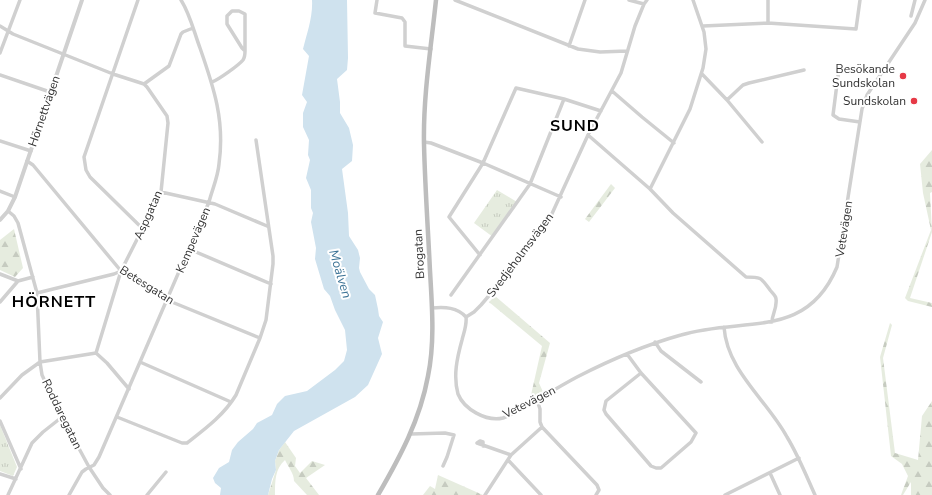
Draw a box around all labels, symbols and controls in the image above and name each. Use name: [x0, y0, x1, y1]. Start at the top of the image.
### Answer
place label: Besökande Sundskolan: [832, 61, 895, 91]
marker: Besökande Sundskolan: [898, 71, 908, 81]
street label: Hörnettvägen: [24, 73, 64, 149]
place label: Sundskolan: [843, 93, 906, 109]
marker: Sundskolan: [909, 96, 919, 106]
district label: SUND: [550, 115, 600, 137]
street label: Aspgatan: [130, 188, 166, 242]
street label: Vetevägen: [831, 200, 856, 259]
street label: Kempevägen: [172, 205, 214, 275]
street label: Svedjeholmsvägen: [483, 210, 557, 300]
street label: Brogatan: [410, 229, 428, 279]
water label: Moälven: [324, 248, 356, 300]
street label: Betesgatan: [117, 262, 177, 308]
district label: HÖRNETT: [12, 291, 96, 313]
street label: Roddaregatan: [38, 376, 86, 452]
street label: Vetevägen: [499, 382, 558, 423]

